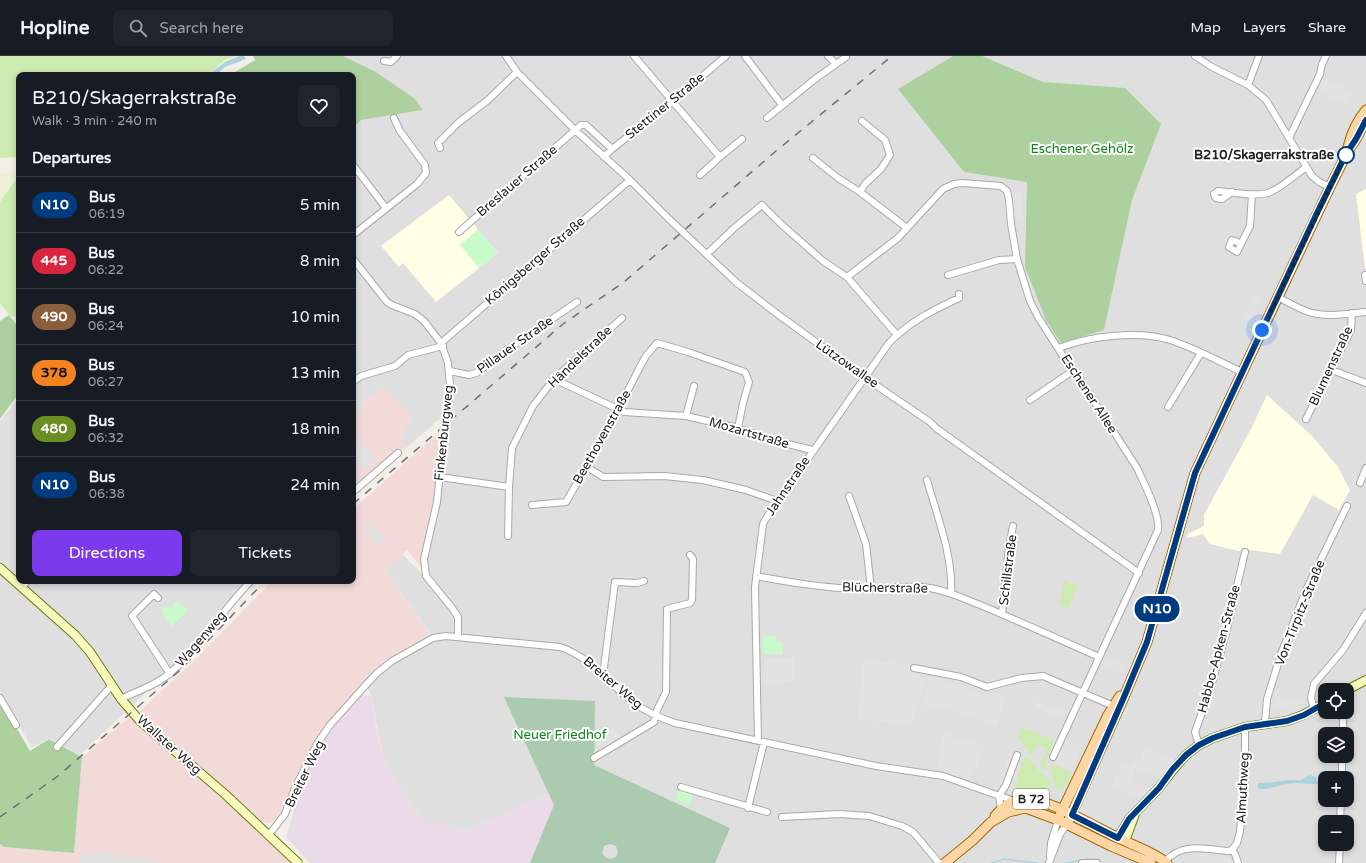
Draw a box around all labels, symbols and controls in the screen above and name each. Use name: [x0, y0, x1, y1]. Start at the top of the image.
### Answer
search box: [113, 10, 393, 46]
text: Hopline: [20, 17, 89, 39]
icon: search: [127, 17, 149, 39]
text: Search here: [159, 19, 244, 37]
text: Map: [1191, 19, 1221, 36]
text: Layers: [1243, 19, 1286, 36]
text: Share: [1308, 19, 1346, 36]
street label: Stettiner Straße: [622, 69, 708, 143]
button: heart: [298, 85, 340, 127]
text: B210/Skagerrakstraße: [32, 87, 237, 109]
text: Walk · 3 min · 240 m: [32, 113, 157, 129]
park label: Eschener Gehölz: [1030, 141, 1134, 157]
street label: Breslauer Straße: [473, 142, 561, 220]
marker: B210/Skagerrakstraße: [1337, 146, 1355, 164]
place label: B210/Skagerrakstraße: [1194, 147, 1335, 163]
text: Departures: [32, 149, 111, 167]
text: Bus: [89, 188, 115, 206]
text: N10: [40, 196, 69, 213]
text: 5 min: [300, 196, 340, 214]
text: 06:19: [89, 206, 125, 222]
street label: Königsberger Straße: [482, 213, 588, 309]
text: Bus: [88, 244, 115, 262]
text: 445: [41, 252, 67, 269]
text: 8 min: [300, 252, 340, 270]
text: 06:22: [88, 262, 124, 278]
text: Bus: [88, 300, 115, 318]
text: 490: [41, 308, 67, 325]
text: 10 min: [291, 308, 340, 326]
street label: Pillauer Straße: [474, 313, 556, 377]
text: 06:24: [88, 318, 124, 334]
your location: [1252, 320, 1272, 340]
street label: Händelstraße: [545, 323, 615, 391]
street label: Blumenstraße: [1306, 324, 1356, 408]
street label: Lützowallee: [812, 336, 882, 392]
street label: Eschener Allee: [1057, 351, 1121, 437]
text: Bus: [88, 356, 115, 374]
text: 378: [41, 364, 67, 381]
text: 13 min: [291, 364, 340, 382]
text: 06:27: [88, 374, 124, 390]
street label: Finkenburgweg: [431, 384, 457, 482]
street label: Beethovenstraße: [570, 387, 634, 487]
text: Bus: [88, 412, 115, 430]
street label: Mozartstraße: [707, 414, 791, 452]
text: 480: [41, 420, 67, 437]
text: 18 min: [291, 420, 340, 438]
text: 06:32: [88, 430, 124, 446]
street label: Jahnstraße: [762, 453, 814, 519]
text: Bus: [89, 468, 115, 486]
text: N10: [40, 476, 69, 493]
text: 24 min: [291, 476, 340, 494]
text: 06:38: [89, 486, 125, 502]
button: Directions: [32, 530, 182, 576]
button: Tickets: [190, 530, 340, 576]
street label: Schillstraße: [996, 534, 1020, 606]
street label: Von-Tirpitz-Straße: [1271, 558, 1329, 668]
street label: Blücherstraße: [842, 579, 928, 597]
street label: Habbo-Apken-Straße: [1194, 583, 1244, 715]
line badge: N10: [1134, 596, 1180, 622]
text: N10: [1143, 600, 1171, 617]
street label: Wagenweg: [172, 608, 230, 670]
street label: Breiter Weg: [580, 653, 646, 713]
map controls: [1318, 683, 1354, 851]
button: locate: [1318, 683, 1354, 719]
street label: Wallster Weg: [133, 712, 205, 778]
park label: Neuer Friedhof: [513, 727, 607, 743]
button: layers: [1318, 727, 1354, 763]
street label: Breiter Weg: [282, 738, 328, 810]
street label: Almuthweg: [1233, 752, 1253, 824]
button: +: [1318, 771, 1354, 807]
road number: B 72: [1013, 789, 1049, 809]
button: −: [1318, 815, 1354, 851]

